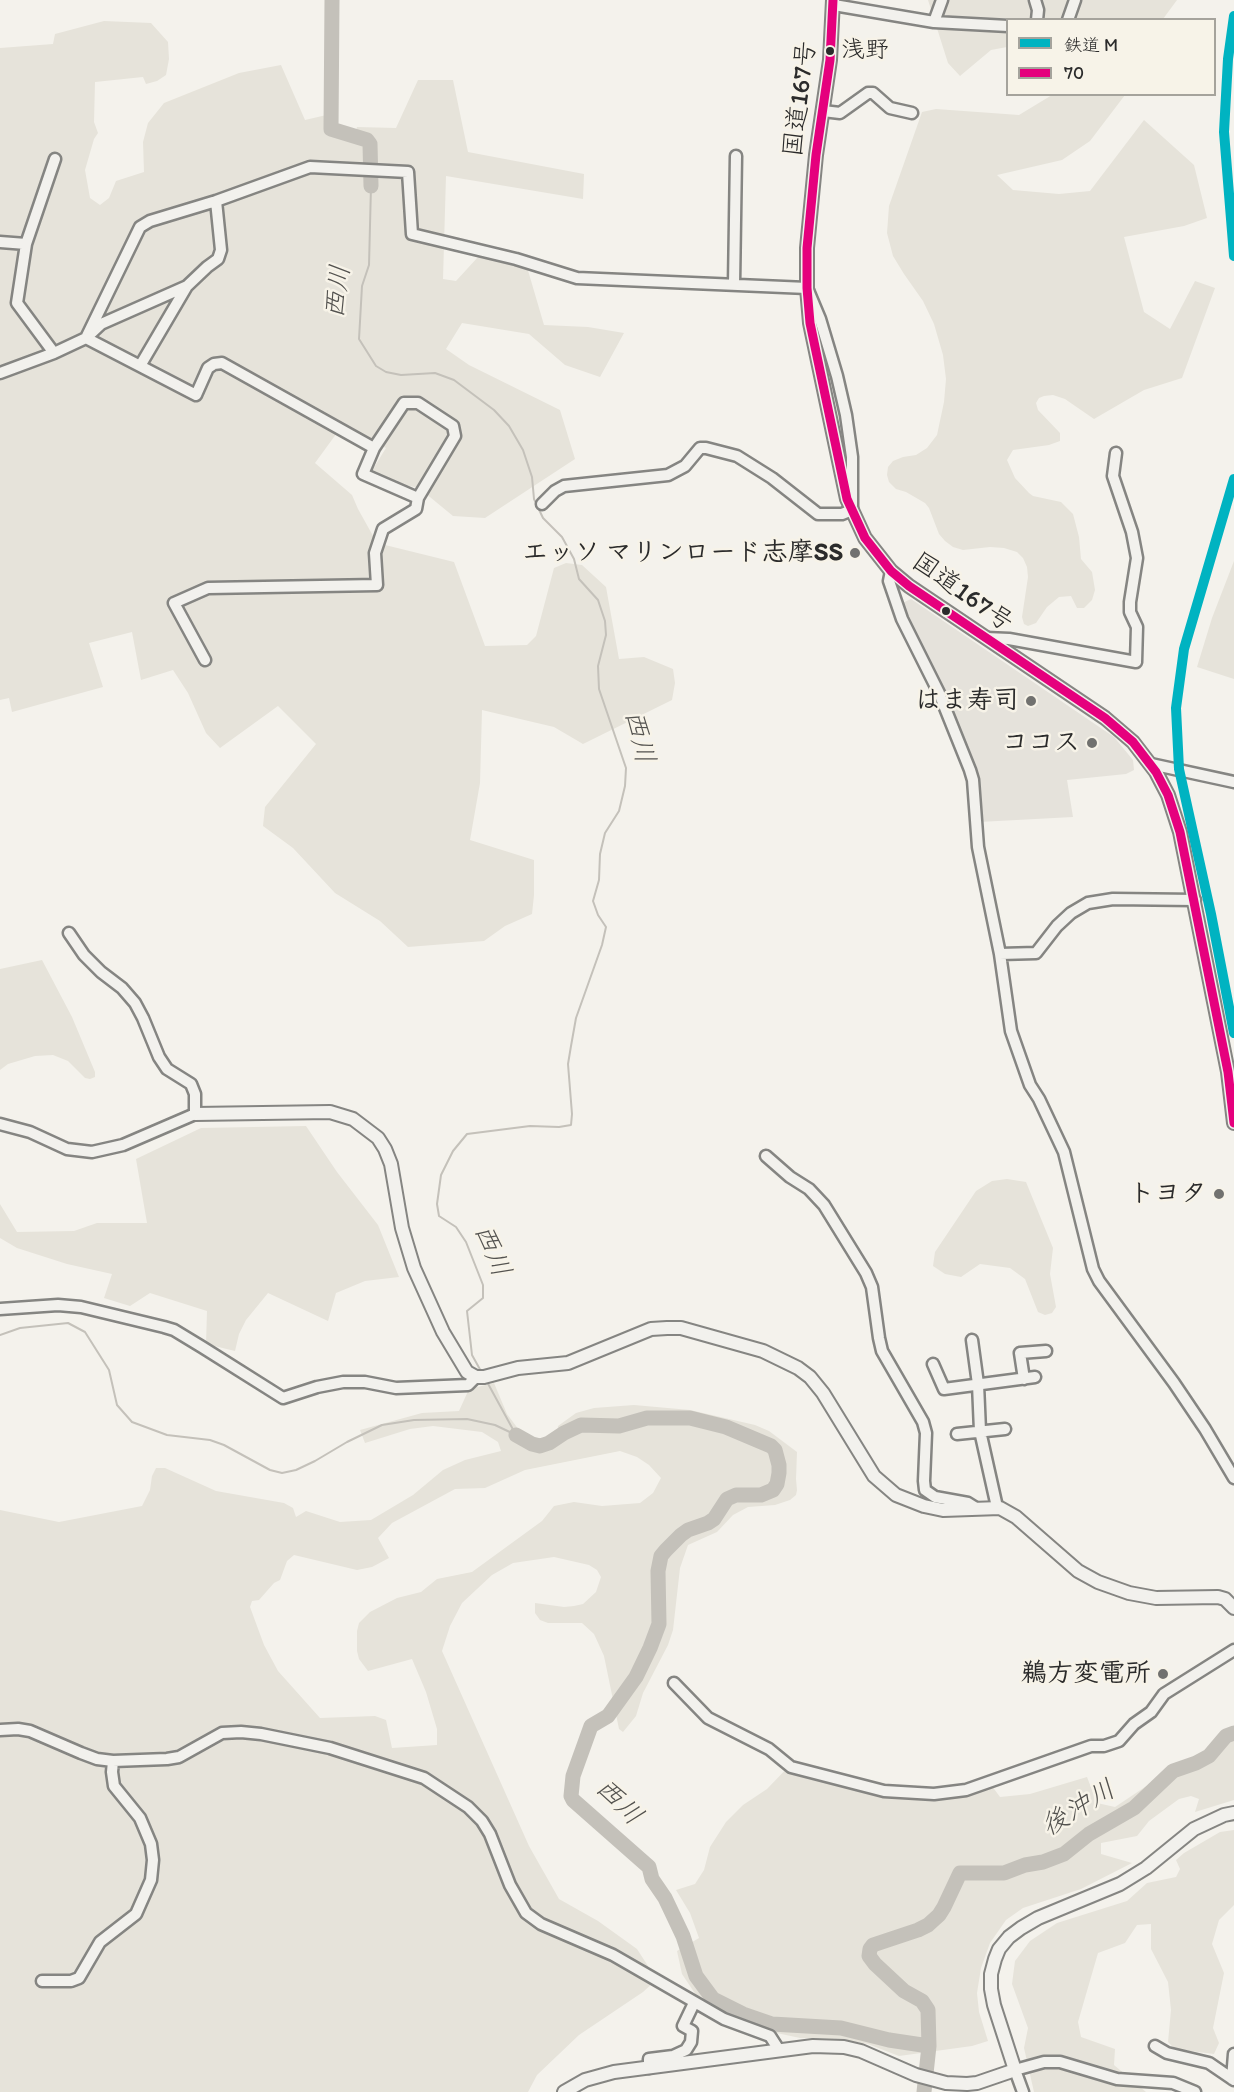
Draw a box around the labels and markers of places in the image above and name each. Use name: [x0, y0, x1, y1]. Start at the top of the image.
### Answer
place label: 浅野: [841, 37, 889, 65]
marker: 浅野: [824, 45, 836, 57]
place label: エッソ マリンロード志摩SS: [522, 537, 843, 569]
marker: エッソ マリンロード志摩SS: [848, 546, 862, 560]
unlabelled marker: [940, 605, 952, 617]
place label: はま寿司: [915, 685, 1019, 717]
marker: はま寿司: [1024, 694, 1038, 708]
place label: ココス: [1002, 727, 1080, 759]
marker: ココス: [1085, 736, 1099, 750]
place label: トヨタ: [1129, 1178, 1207, 1210]
marker: トヨタ: [1212, 1187, 1226, 1201]
place label: 鵜方変電所: [1021, 1658, 1151, 1690]
marker: 鵜方変電所: [1156, 1667, 1170, 1681]

